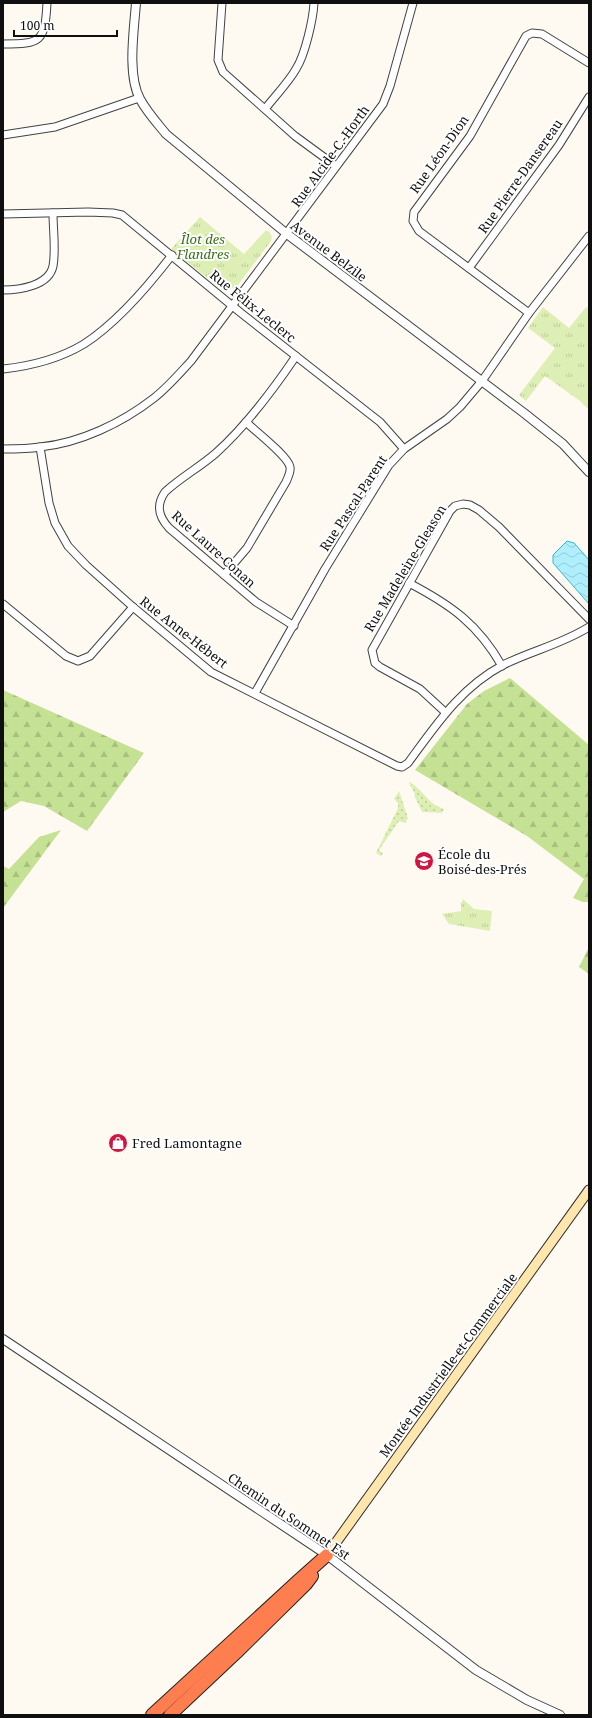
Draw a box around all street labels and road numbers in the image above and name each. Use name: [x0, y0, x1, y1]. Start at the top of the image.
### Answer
street label: Rue Alcide-C.-Horth: [287, 101, 373, 211]
street label: Rue Léon-Dion: [405, 111, 473, 197]
street label: Rue Pierre-Dansereau: [474, 115, 566, 237]
street label: Avenue Belzile: [287, 216, 371, 286]
street label: Rue Félix-Leclerc: [206, 266, 300, 346]
street label: Rue Pascal-Parent: [315, 451, 391, 555]
street label: Rue Madeleine-Gleason: [360, 501, 450, 635]
street label: Rue Laure-Conan: [168, 506, 260, 592]
street label: Rue Anne-Hébert: [136, 592, 232, 672]
street label: Montée Industrielle-et-Commerciale: [375, 1269, 521, 1461]
street label: Chemin du Sommet Est: [224, 1468, 354, 1564]

